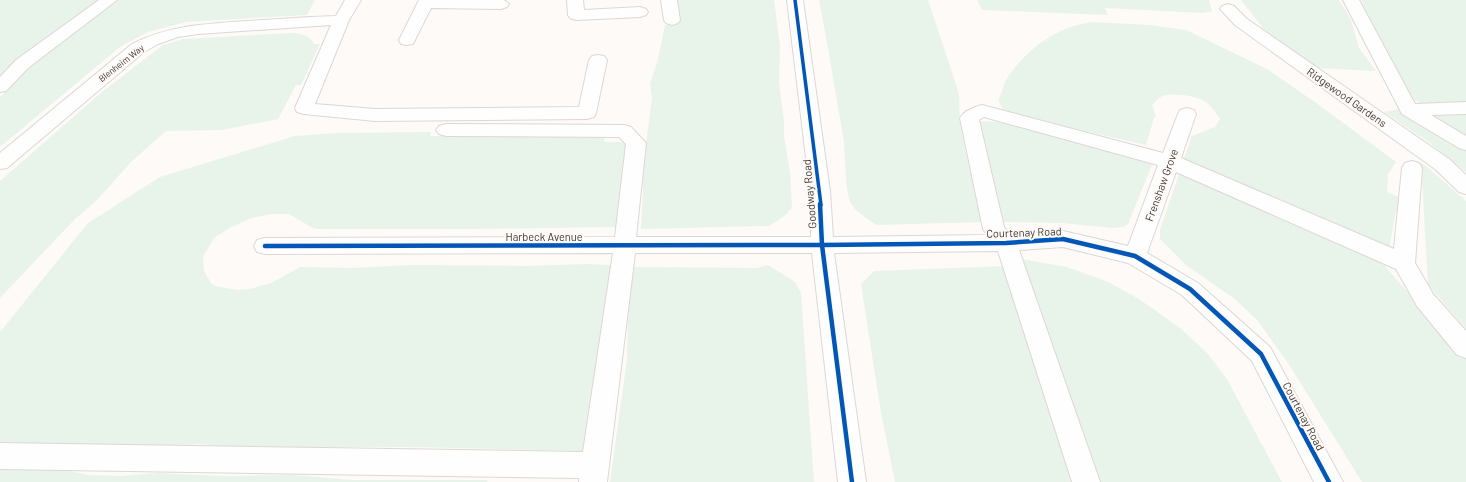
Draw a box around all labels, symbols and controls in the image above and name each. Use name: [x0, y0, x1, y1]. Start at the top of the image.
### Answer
street label: Blenheim Way: [96, 42, 146, 84]
street label: Ridgewood Gardens: [1305, 65, 1389, 129]
street label: Frenshaw Grove: [1142, 147, 1180, 223]
street label: Goodway Road: [799, 159, 819, 229]
street label: Courtenay Road: [986, 224, 1062, 240]
street label: Harbeck Avenue: [506, 230, 583, 243]
street label: Courtenay Road: [1281, 380, 1327, 452]

